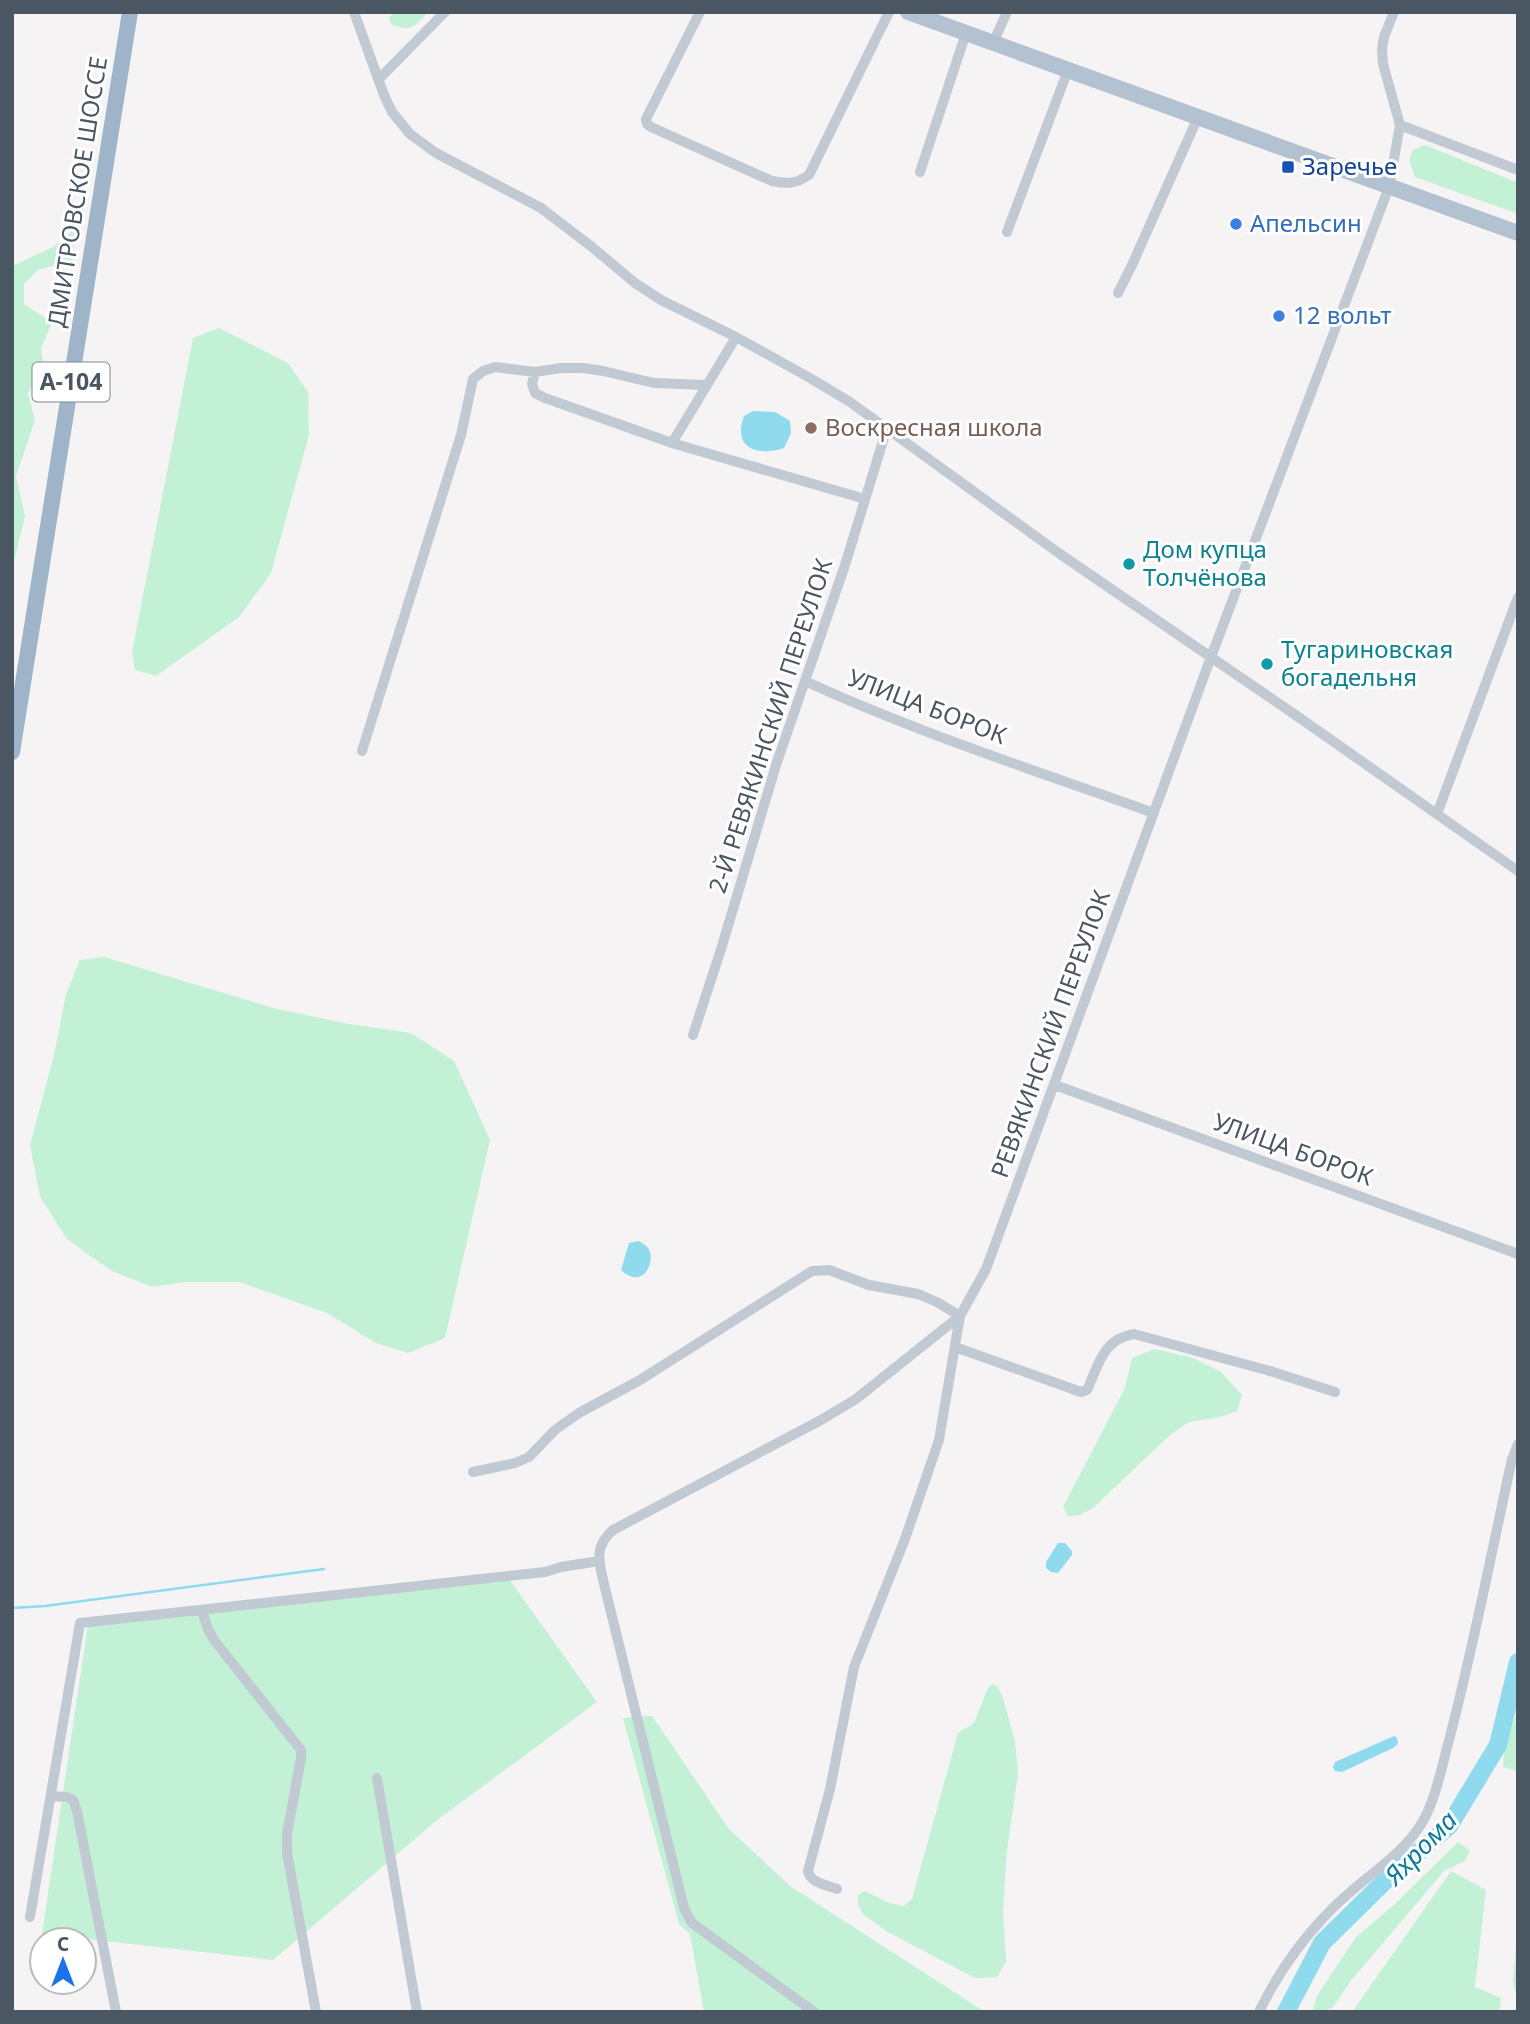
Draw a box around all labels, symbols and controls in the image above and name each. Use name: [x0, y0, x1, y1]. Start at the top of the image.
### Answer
street label: ДМИТРОВСКОЕ ШОССЕ: [39, 54, 114, 329]
place label: Заречье: [1302, 149, 1397, 182]
marker: Заречье: [1280, 159, 1296, 175]
place label: Апельсин: [1250, 206, 1362, 239]
marker: Апельсин: [1228, 216, 1244, 232]
place label: 12 вольт: [1293, 298, 1391, 331]
marker: 12 вольт: [1271, 308, 1287, 324]
road number: А-104: [32, 362, 110, 402]
place label: Воскресная школа: [825, 410, 1043, 443]
marker: Воскресная школа: [803, 420, 819, 436]
place label: Дом купца Толчёнова: [1143, 532, 1267, 593]
street label: 2-Й РЕВЯКИНСКИЙ ПЕРЕУЛОК: [700, 554, 839, 897]
marker: Дом купца Толчёнова: [1121, 556, 1137, 572]
place label: Тугариновская богадельня: [1281, 632, 1453, 693]
marker: Тугариновская богадельня: [1259, 656, 1275, 672]
street label: УЛИЦА БОРОК: [843, 660, 1012, 751]
street label: РЕВЯКИНСКИЙ ПЕРЕУЛОК: [982, 885, 1117, 1182]
street label: УЛИЦА БОРОК: [1209, 1104, 1378, 1193]
water label: Яхрома: [1375, 1802, 1465, 1893]
north arrow: [28, 1926, 98, 1996]
text: С: [57, 1931, 69, 1957]

